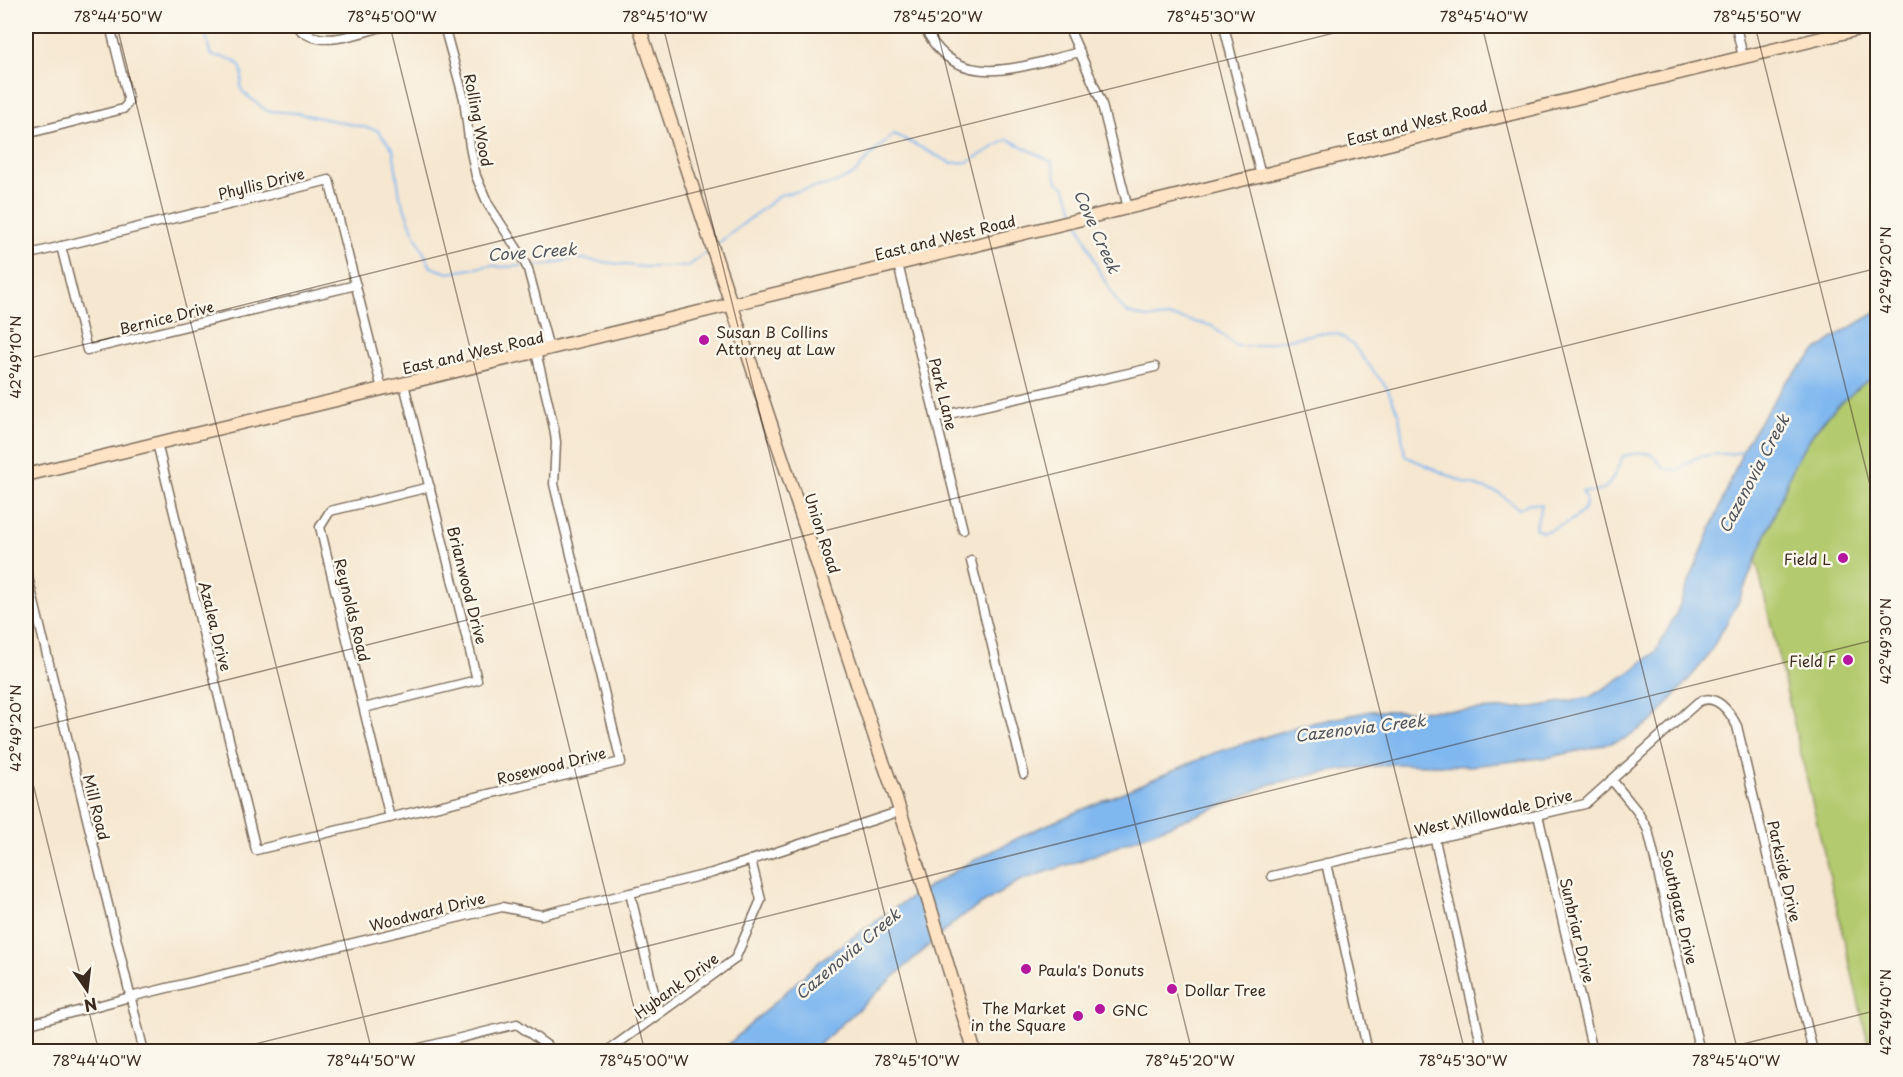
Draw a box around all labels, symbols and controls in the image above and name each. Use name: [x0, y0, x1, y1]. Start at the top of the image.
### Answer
text: 78°44'50"W: [74, 4, 163, 27]
text: 78°45'00"W: [347, 4, 437, 27]
text: 78°45'10"W: [622, 4, 708, 27]
text: 78°45'20"W: [893, 4, 983, 27]
text: 78°45'30"W: [1167, 4, 1256, 27]
text: 78°45'40"W: [1440, 4, 1529, 27]
text: 78°45'50"W: [1713, 4, 1802, 27]
street label: Rolling Wood: [459, 72, 499, 168]
street label: East and West Road: [1344, 93, 1490, 151]
street label: Phyllis Drive: [215, 161, 307, 205]
water label: Cove Creek: [1069, 185, 1128, 278]
street label: East and West Road: [872, 208, 1018, 266]
text: 42°49'20"N: [1873, 226, 1896, 314]
water label: Cove Creek: [487, 236, 579, 266]
street label: Bernice Drive: [116, 294, 216, 340]
text: 42°49'10"N: [3, 315, 26, 399]
place label: Susan B Collins Attorney at Law: [716, 320, 836, 360]
street label: East and West Road: [400, 325, 546, 379]
marker: Susan B Collins Attorney at Law: [697, 333, 711, 347]
street label: Park Lane: [924, 355, 964, 433]
water label: Cazenovia Creek: [1712, 408, 1795, 537]
street label: Union Road: [799, 490, 847, 576]
street label: Brianwood Drive: [442, 524, 494, 646]
place label: Field L: [1784, 547, 1831, 570]
marker: Field L: [1836, 551, 1850, 565]
street label: Reynolds Road: [329, 556, 377, 664]
street label: Azalea Drive: [194, 579, 238, 673]
text: 42°49'30"N: [1873, 598, 1896, 684]
place label: Field F: [1789, 649, 1836, 672]
marker: Field F: [1841, 653, 1855, 667]
text: 42°49'20"N: [3, 684, 26, 772]
water label: Cazenovia Creek: [1293, 707, 1428, 747]
street label: Rosewood Drive: [494, 740, 608, 790]
street label: Mill Road: [78, 772, 116, 842]
street label: West Willowdale Drive: [1412, 783, 1574, 841]
street label: Parkside Drive: [1762, 818, 1808, 924]
street label: Southgate Drive: [1656, 847, 1704, 967]
street label: Sunbriar Drive: [1555, 875, 1601, 985]
street label: Woodward Drive: [367, 886, 487, 936]
water label: Cazenovia Creek: [789, 901, 906, 1004]
street label: Hybank Drive: [629, 947, 723, 1023]
place label: Paula's Donuts: [1038, 958, 1144, 981]
north arrow: [57, 960, 117, 1020]
marker: Paula's Donuts: [1019, 962, 1033, 976]
text: 42°49'40"N: [1873, 969, 1896, 1055]
place label: Dollar Tree: [1184, 978, 1266, 1001]
marker: Dollar Tree: [1165, 982, 1179, 996]
text: N: [82, 992, 100, 1019]
place label: The Market in the Square: [971, 996, 1066, 1036]
place label: GNC: [1112, 998, 1148, 1021]
marker: GNC: [1093, 1002, 1107, 1016]
marker: The Market in the Square: [1071, 1009, 1085, 1023]
text: 78°44'40"W: [53, 1048, 142, 1071]
text: 78°44'50"W: [327, 1048, 416, 1071]
text: 78°45'00"W: [599, 1048, 689, 1071]
text: 78°45'10"W: [874, 1048, 960, 1071]
text: 78°45'20"W: [1145, 1048, 1235, 1071]
text: 78°45'30"W: [1419, 1048, 1508, 1071]
text: 78°45'40"W: [1692, 1048, 1781, 1071]

